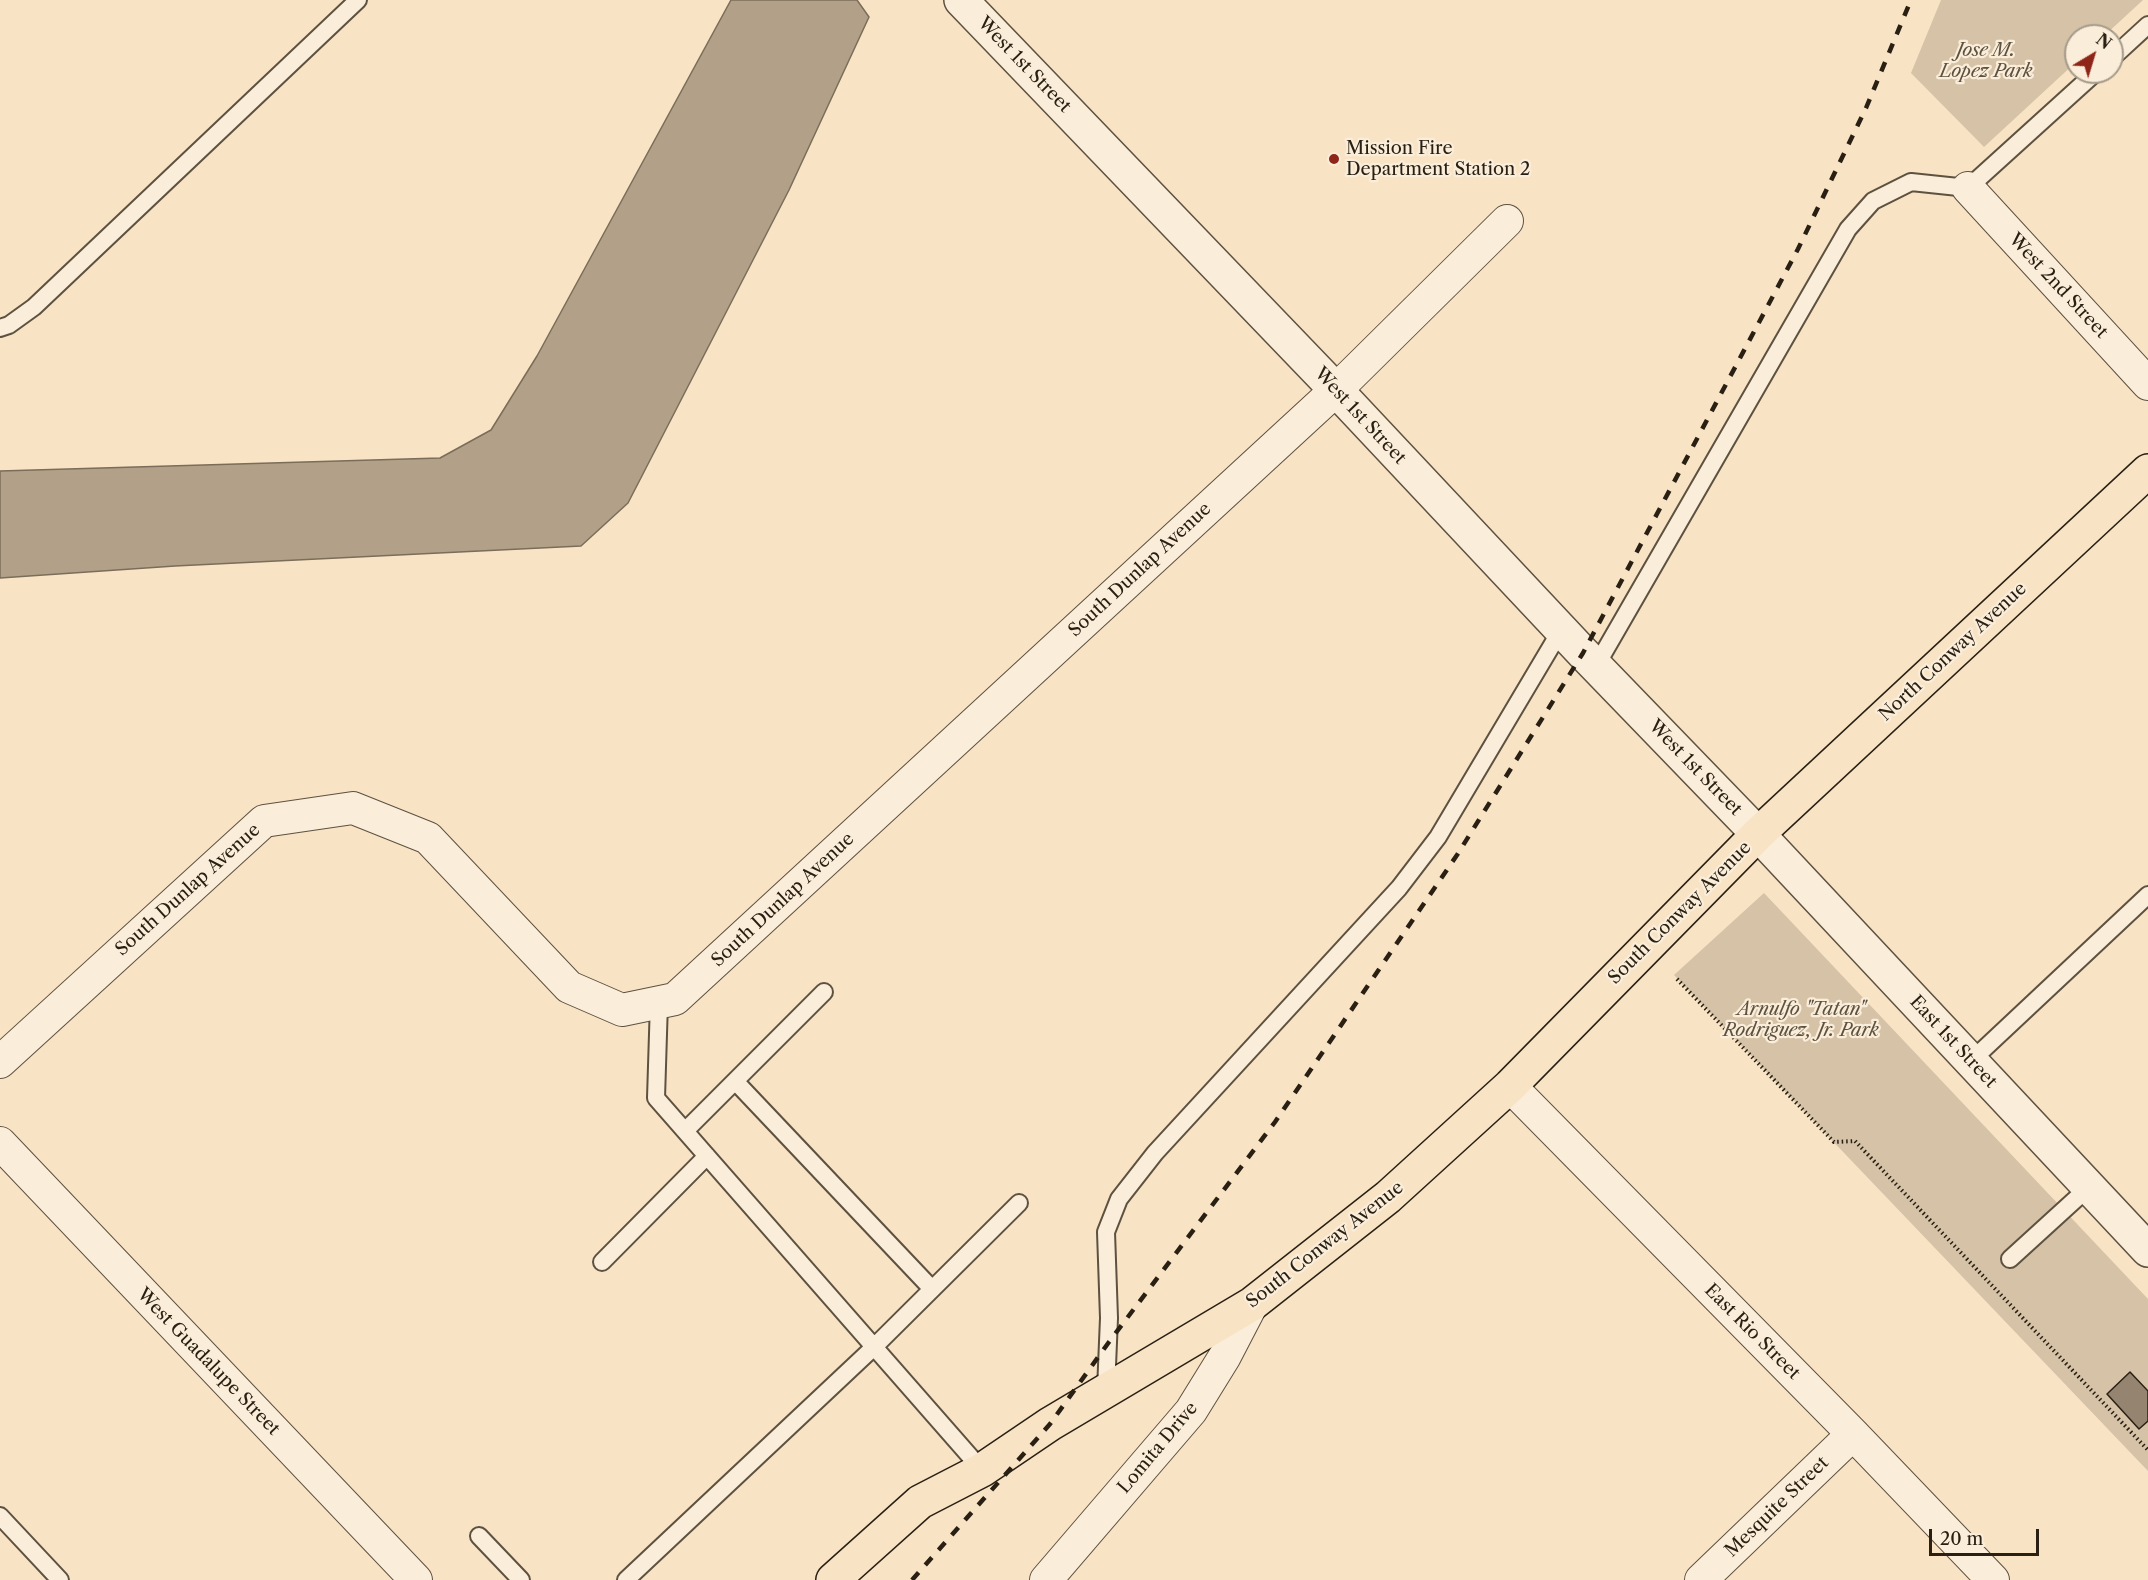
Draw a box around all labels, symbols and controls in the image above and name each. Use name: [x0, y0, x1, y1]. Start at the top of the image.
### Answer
street label: West 1st Street: [973, 13, 1075, 117]
north arrow: [2064, 24, 2124, 84]
text: N: [2092, 29, 2115, 54]
park label: Jose M. Lopez Park: [1939, 40, 2033, 82]
place label: Mission Fire Department Station 2: [1346, 138, 1530, 180]
marker: Mission Fire Department Station 2: [1327, 152, 1341, 166]
street label: West 2nd Street: [2004, 229, 2112, 343]
street label: West 1st Street: [1310, 363, 1410, 469]
street label: South Dunlap Avenue: [1064, 498, 1216, 642]
street label: North Conway Avenue: [1875, 578, 2031, 726]
street label: West 1st Street: [1644, 716, 1746, 820]
street label: South Dunlap Avenue: [111, 819, 265, 961]
street label: South Dunlap Avenue: [707, 828, 859, 972]
street label: South Conway Avenue: [1604, 837, 1756, 989]
street label: East 1st Street: [1905, 991, 2001, 1093]
park label: Arnulfo "Tatan" Rodriguez, Jr. Park: [1723, 999, 1879, 1042]
street label: South Conway Avenue: [1242, 1177, 1408, 1313]
street label: East Rio Street: [1700, 1280, 1804, 1384]
street label: West Guadalupe Street: [132, 1284, 284, 1440]
street label: Lomita Drive: [1114, 1398, 1202, 1498]
street label: Mesquite Street: [1721, 1452, 1833, 1562]
scale bar: [1932, 1517, 2042, 1555]
text: 20 m: [1940, 1528, 1983, 1550]

